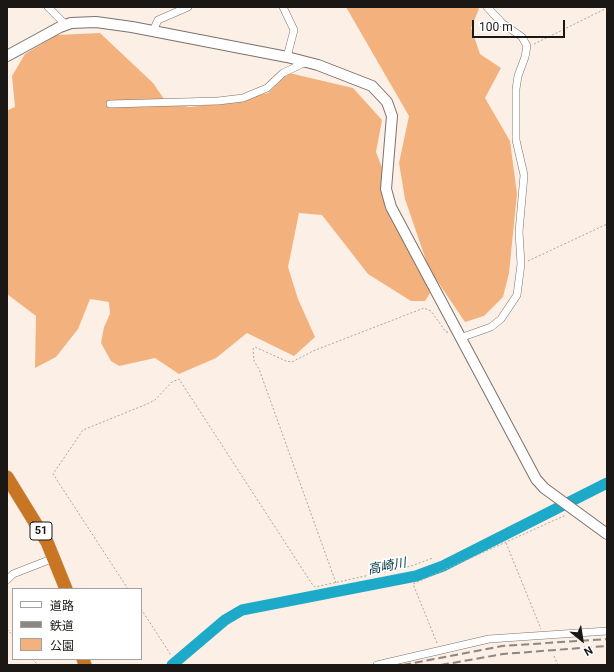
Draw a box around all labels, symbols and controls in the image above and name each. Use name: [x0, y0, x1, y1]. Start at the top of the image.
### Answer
scale bar: [474, 12, 567, 38]
text: 100 m: [479, 20, 513, 34]
road number: 51: [30, 522, 52, 540]
water label: 高崎川: [366, 556, 408, 578]
legend: [12, 588, 142, 660]
text: 道路: [50, 599, 74, 613]
text: 鉄道: [50, 619, 74, 633]
north arrow: [562, 620, 602, 660]
text: 公園: [50, 639, 74, 653]
text: N: [582, 643, 595, 658]

